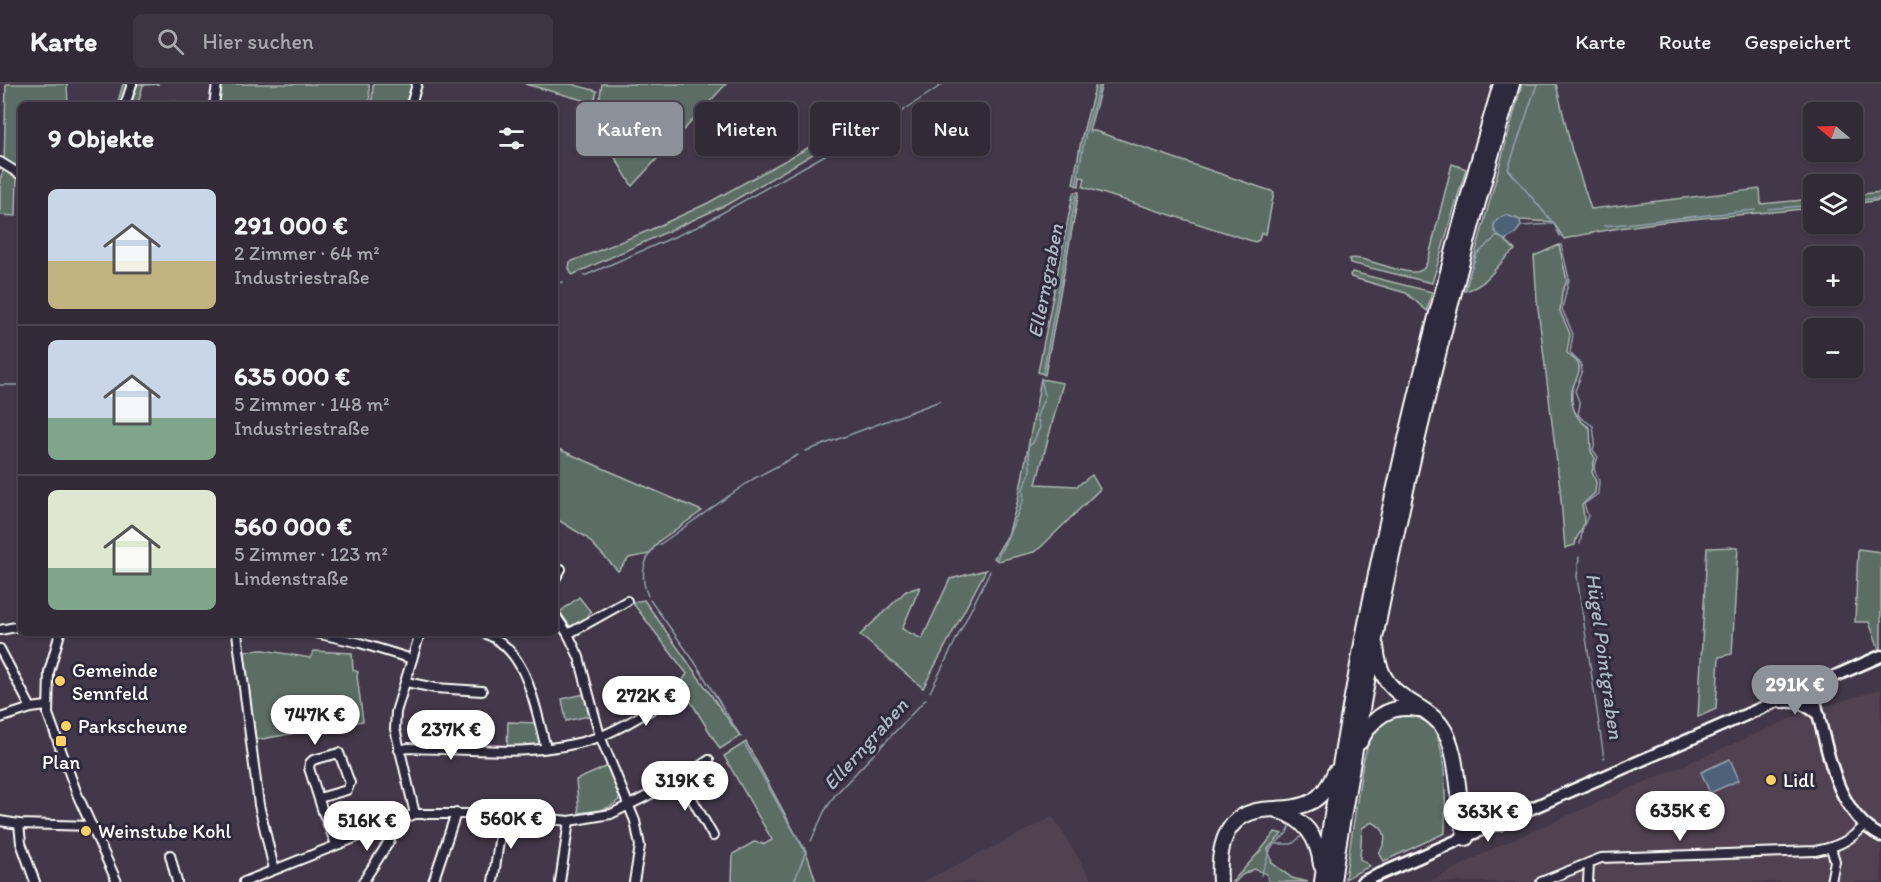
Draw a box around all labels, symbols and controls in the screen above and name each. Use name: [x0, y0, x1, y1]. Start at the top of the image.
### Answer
search box: [133, 14, 553, 68]
text: Karte: [30, 24, 97, 58]
icon: search: [154, 25, 187, 58]
text: Hier suchen: [202, 28, 314, 55]
text: Karte: [1575, 29, 1626, 54]
text: Route: [1659, 29, 1712, 54]
text: Gespeichert: [1745, 29, 1851, 54]
chip: Kaufen: [576, 102, 683, 156]
chip: Mieten: [695, 102, 798, 156]
chip: Filter: [810, 102, 900, 156]
chip: Neu: [912, 102, 990, 156]
north arrow: [1803, 102, 1863, 162]
map controls: [1803, 102, 1863, 378]
text: 9 Objekte: [48, 122, 154, 154]
icon: filters: [495, 122, 528, 155]
button: layers: [1803, 174, 1863, 234]
text: 291 000 €: [234, 209, 348, 241]
icon: home: [96, 213, 168, 285]
water label: Ellerngraben: [1022, 221, 1068, 340]
text: 2 Zimmer · 64 m²: [234, 241, 380, 265]
button: +: [1803, 246, 1863, 306]
text: Industriestraße: [234, 265, 370, 289]
button: −: [1803, 318, 1863, 378]
text: 635 000 €: [234, 360, 350, 392]
icon: home: [96, 364, 168, 436]
text: 5 Zimmer · 148 m²: [234, 392, 389, 416]
text: Industriestraße: [234, 416, 370, 440]
text: 560 000 €: [234, 510, 352, 542]
icon: home: [96, 514, 168, 586]
text: 5 Zimmer · 123 m²: [234, 542, 388, 566]
text: Lindenstraße: [234, 566, 349, 590]
water label: Hügel Pointgraben: [1581, 571, 1629, 741]
place label: Gemeinde Sennfeld: [72, 658, 158, 705]
pin: 291K €: [1746, 665, 1844, 716]
text: 291K €: [1766, 672, 1824, 696]
marker: Gemeinde Sennfeld: [53, 674, 67, 688]
pin: 272K €: [597, 676, 695, 727]
text: 272K €: [616, 683, 676, 707]
water label: Ellerngraben: [817, 692, 913, 795]
pin: 747K €: [266, 695, 364, 746]
text: 747K €: [285, 702, 345, 726]
pin: 237K €: [402, 710, 500, 761]
place label: Parkscheune: [78, 714, 187, 738]
text: 237K €: [421, 717, 481, 741]
marker: Parkscheune: [59, 719, 73, 733]
marker: Plan: [54, 734, 68, 748]
place label: Plan: [42, 750, 80, 774]
pin: 319K €: [636, 761, 734, 812]
text: 319K €: [655, 768, 715, 792]
place label: Lidl: [1783, 768, 1815, 792]
marker: Lidl: [1764, 773, 1778, 787]
pin: 635K €: [1631, 791, 1729, 842]
pin: 363K €: [1439, 792, 1537, 843]
text: 635K €: [1650, 798, 1710, 822]
pin: 560K €: [462, 799, 560, 850]
text: 363K €: [1457, 799, 1519, 823]
pin: 516K €: [318, 801, 416, 852]
text: 560K €: [480, 806, 542, 830]
text: 516K €: [337, 808, 397, 832]
place label: Weinstube Kohl: [98, 819, 232, 843]
marker: Weinstube Kohl: [79, 824, 93, 838]

